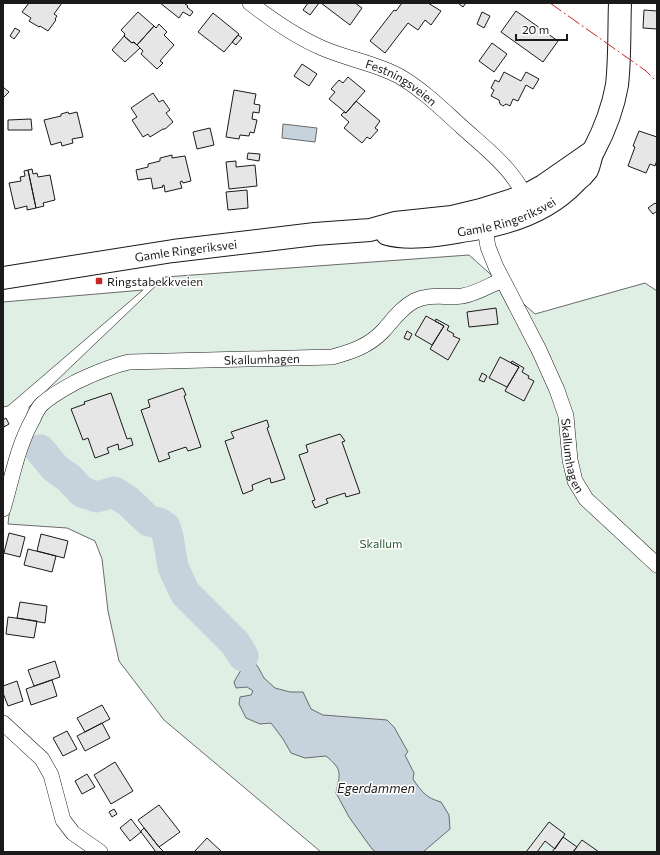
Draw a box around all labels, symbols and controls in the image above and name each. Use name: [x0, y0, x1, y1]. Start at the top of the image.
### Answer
scale bar: [516, 16, 567, 42]
text: 20 m: [522, 22, 549, 36]
street label: Festningsveien: [364, 56, 440, 108]
street label: Gamle Ringeriksvei: [456, 194, 558, 239]
street label: Gamle Ringeriksvei: [134, 236, 238, 264]
place label: Ringstabekkveien: [107, 274, 203, 288]
marker: Ringstabekkveien: [94, 276, 104, 286]
street label: Skallumhagen: [224, 351, 300, 367]
street label: Skallumhagen: [559, 418, 587, 495]
park label: Skallum: [359, 536, 403, 550]
water label: Egerdammen: [337, 780, 415, 796]

